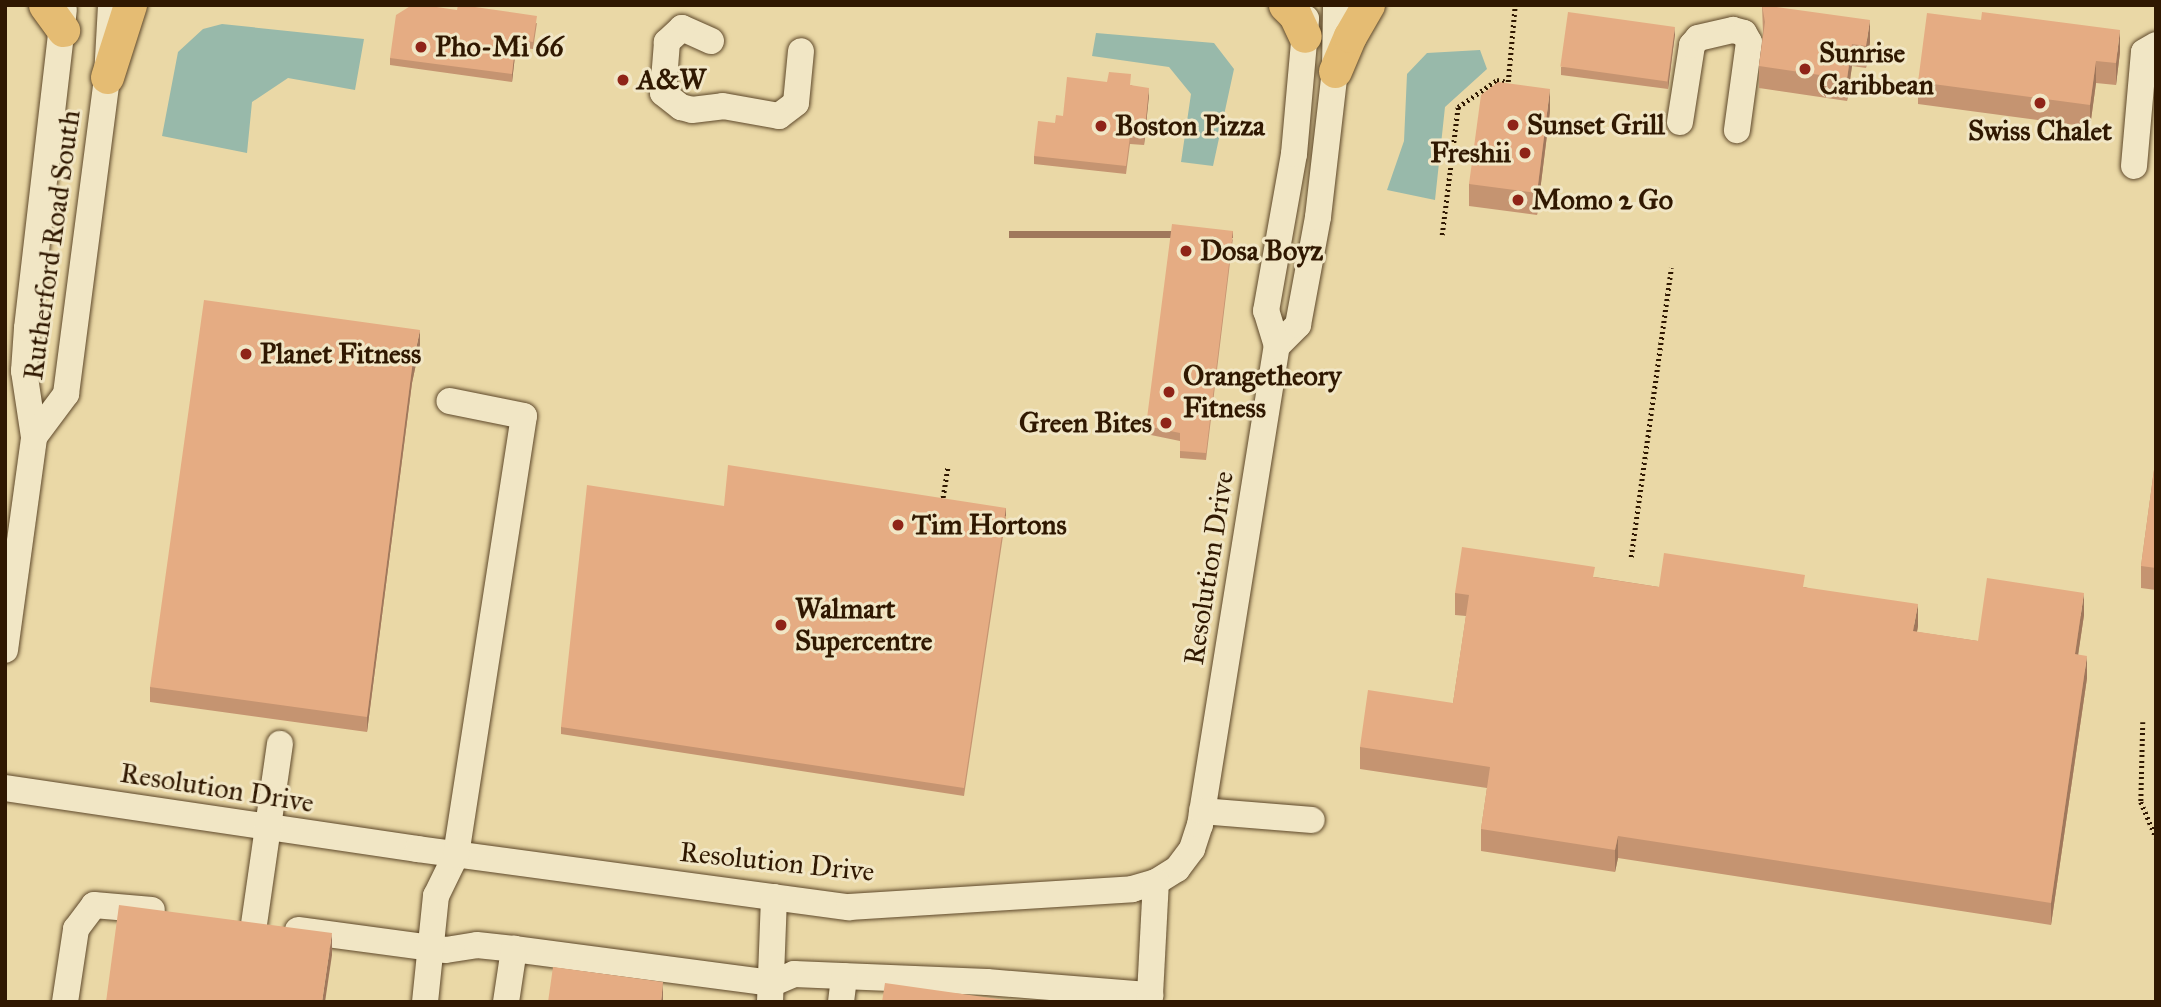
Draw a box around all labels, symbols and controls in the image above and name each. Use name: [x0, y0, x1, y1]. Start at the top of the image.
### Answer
place label: Pho-Mi 66: [435, 30, 564, 64]
place label: Sunrise Caribbean: [1819, 36, 1934, 102]
marker: Pho-Mi 66: [413, 39, 429, 55]
marker: Sunrise Caribbean: [1797, 61, 1813, 77]
place label: A&W: [637, 63, 706, 97]
marker: A&W: [615, 72, 631, 88]
marker: Swiss Chalet: [2032, 95, 2048, 111]
street label: Rutherford Road South: [16, 108, 88, 382]
place label: Sunset Grill: [1527, 108, 1665, 142]
place label: Boston Pizza: [1115, 109, 1265, 143]
place label: Swiss Chalet: [1968, 114, 2112, 148]
marker: Sunset Grill: [1505, 117, 1521, 133]
marker: Boston Pizza: [1093, 118, 1109, 134]
place label: Freshii: [1430, 136, 1511, 170]
marker: Freshii: [1517, 145, 1533, 161]
place label: Momo 2 Go: [1532, 183, 1673, 217]
marker: Momo 2 Go: [1510, 192, 1526, 208]
place label: Dosa Boyz: [1200, 234, 1323, 268]
marker: Dosa Boyz: [1178, 243, 1194, 259]
place label: Planet Fitness: [260, 337, 421, 371]
marker: Planet Fitness: [238, 346, 254, 362]
place label: Orangetheory Fitness: [1183, 359, 1341, 425]
marker: Orangetheory Fitness: [1161, 384, 1177, 400]
place label: Green Bites: [1019, 406, 1152, 440]
marker: Green Bites: [1158, 415, 1174, 431]
street label: Resolution Drive: [1177, 469, 1241, 667]
place label: Tim Hortons: [912, 508, 1067, 542]
marker: Tim Hortons: [890, 517, 906, 533]
place label: Walmart Supercentre: [795, 592, 932, 658]
marker: Walmart Supercentre: [773, 617, 789, 633]
street label: Resolution Drive: [118, 756, 316, 820]
street label: Resolution Drive: [678, 835, 876, 889]

